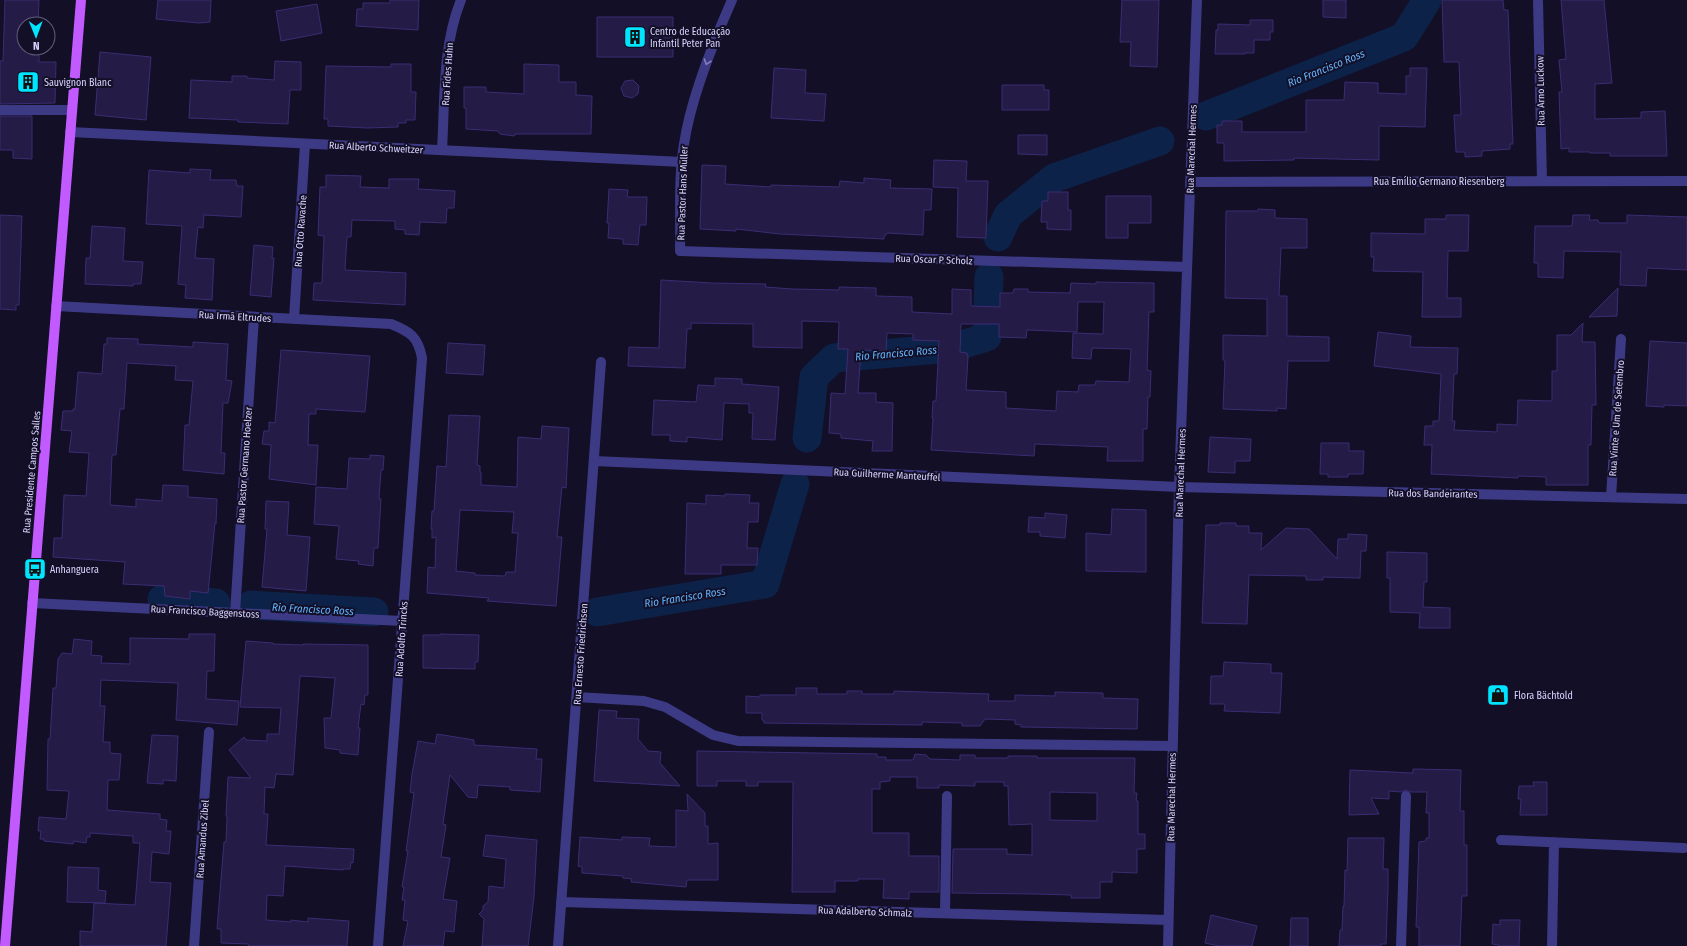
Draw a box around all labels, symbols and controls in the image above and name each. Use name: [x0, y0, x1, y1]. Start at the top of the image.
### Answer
north arrow: [16, 16, 56, 56]
building icon: Centro de Educação Infantil Peter Pan: [622, 24, 648, 50]
place label: Centro de Educação Infantil Peter Pan: [650, 26, 730, 50]
text: N: [33, 39, 40, 52]
street label: Rua Fides Huhn: [440, 42, 456, 106]
water label: Rio Francisco Ross: [1286, 47, 1367, 90]
street label: Rua Arno Luckow: [1534, 56, 1548, 126]
one-way arrow: [703, 58, 712, 65]
building icon: Sauvignon Blanc: [15, 69, 41, 95]
place label: Sauvignon Blanc: [44, 77, 112, 89]
street label: Rua Marechal Hermes: [1184, 104, 1200, 194]
street label: Rua Alberto Schweitzer: [328, 140, 424, 156]
street label: Rua Pastor Hans Müller: [675, 145, 691, 241]
street label: Rua Emílio Germano Riesenberg: [1374, 175, 1505, 188]
street label: Rua Otto Ravache: [293, 195, 309, 267]
street label: Rua Oscar P Scholz: [895, 253, 973, 267]
street label: Rua Irmã Eltrudes: [198, 309, 272, 325]
water label: Rio Francisco Ross: [855, 343, 938, 364]
street label: Rua Vinte e Um de Setembro: [1607, 360, 1627, 477]
street label: Rua Pastor Germano Hoelzer: [235, 406, 255, 524]
street label: Rua Presidente Campos Salles: [21, 410, 43, 534]
street label: Rua Marechal Hermes: [1173, 428, 1189, 518]
street label: Rua Guilherme Manteuffel: [833, 466, 941, 484]
street label: Rua dos Bandeirantes: [1388, 487, 1478, 501]
bus stop icon: Anhanguera: [22, 556, 48, 582]
place label: Anhanguera: [50, 564, 99, 576]
water label: Rio Francisco Ross: [644, 585, 727, 610]
water label: Rio Francisco Ross: [272, 601, 355, 618]
street label: Rua Adolfo Trincks: [393, 601, 411, 677]
street label: Rua Francisco Baggenstoss: [150, 603, 260, 621]
street label: Rua Ernesto Friedrichsen: [571, 603, 591, 705]
shop icon: Flora Bächtold: [1485, 682, 1511, 708]
place label: Flora Bächtold: [1514, 690, 1573, 702]
street label: Rua Marechal Hermes: [1165, 753, 1179, 842]
street label: Rua Amandus Zibel: [194, 799, 212, 879]
street label: Rua Adalberto Schmalz: [818, 904, 912, 920]

